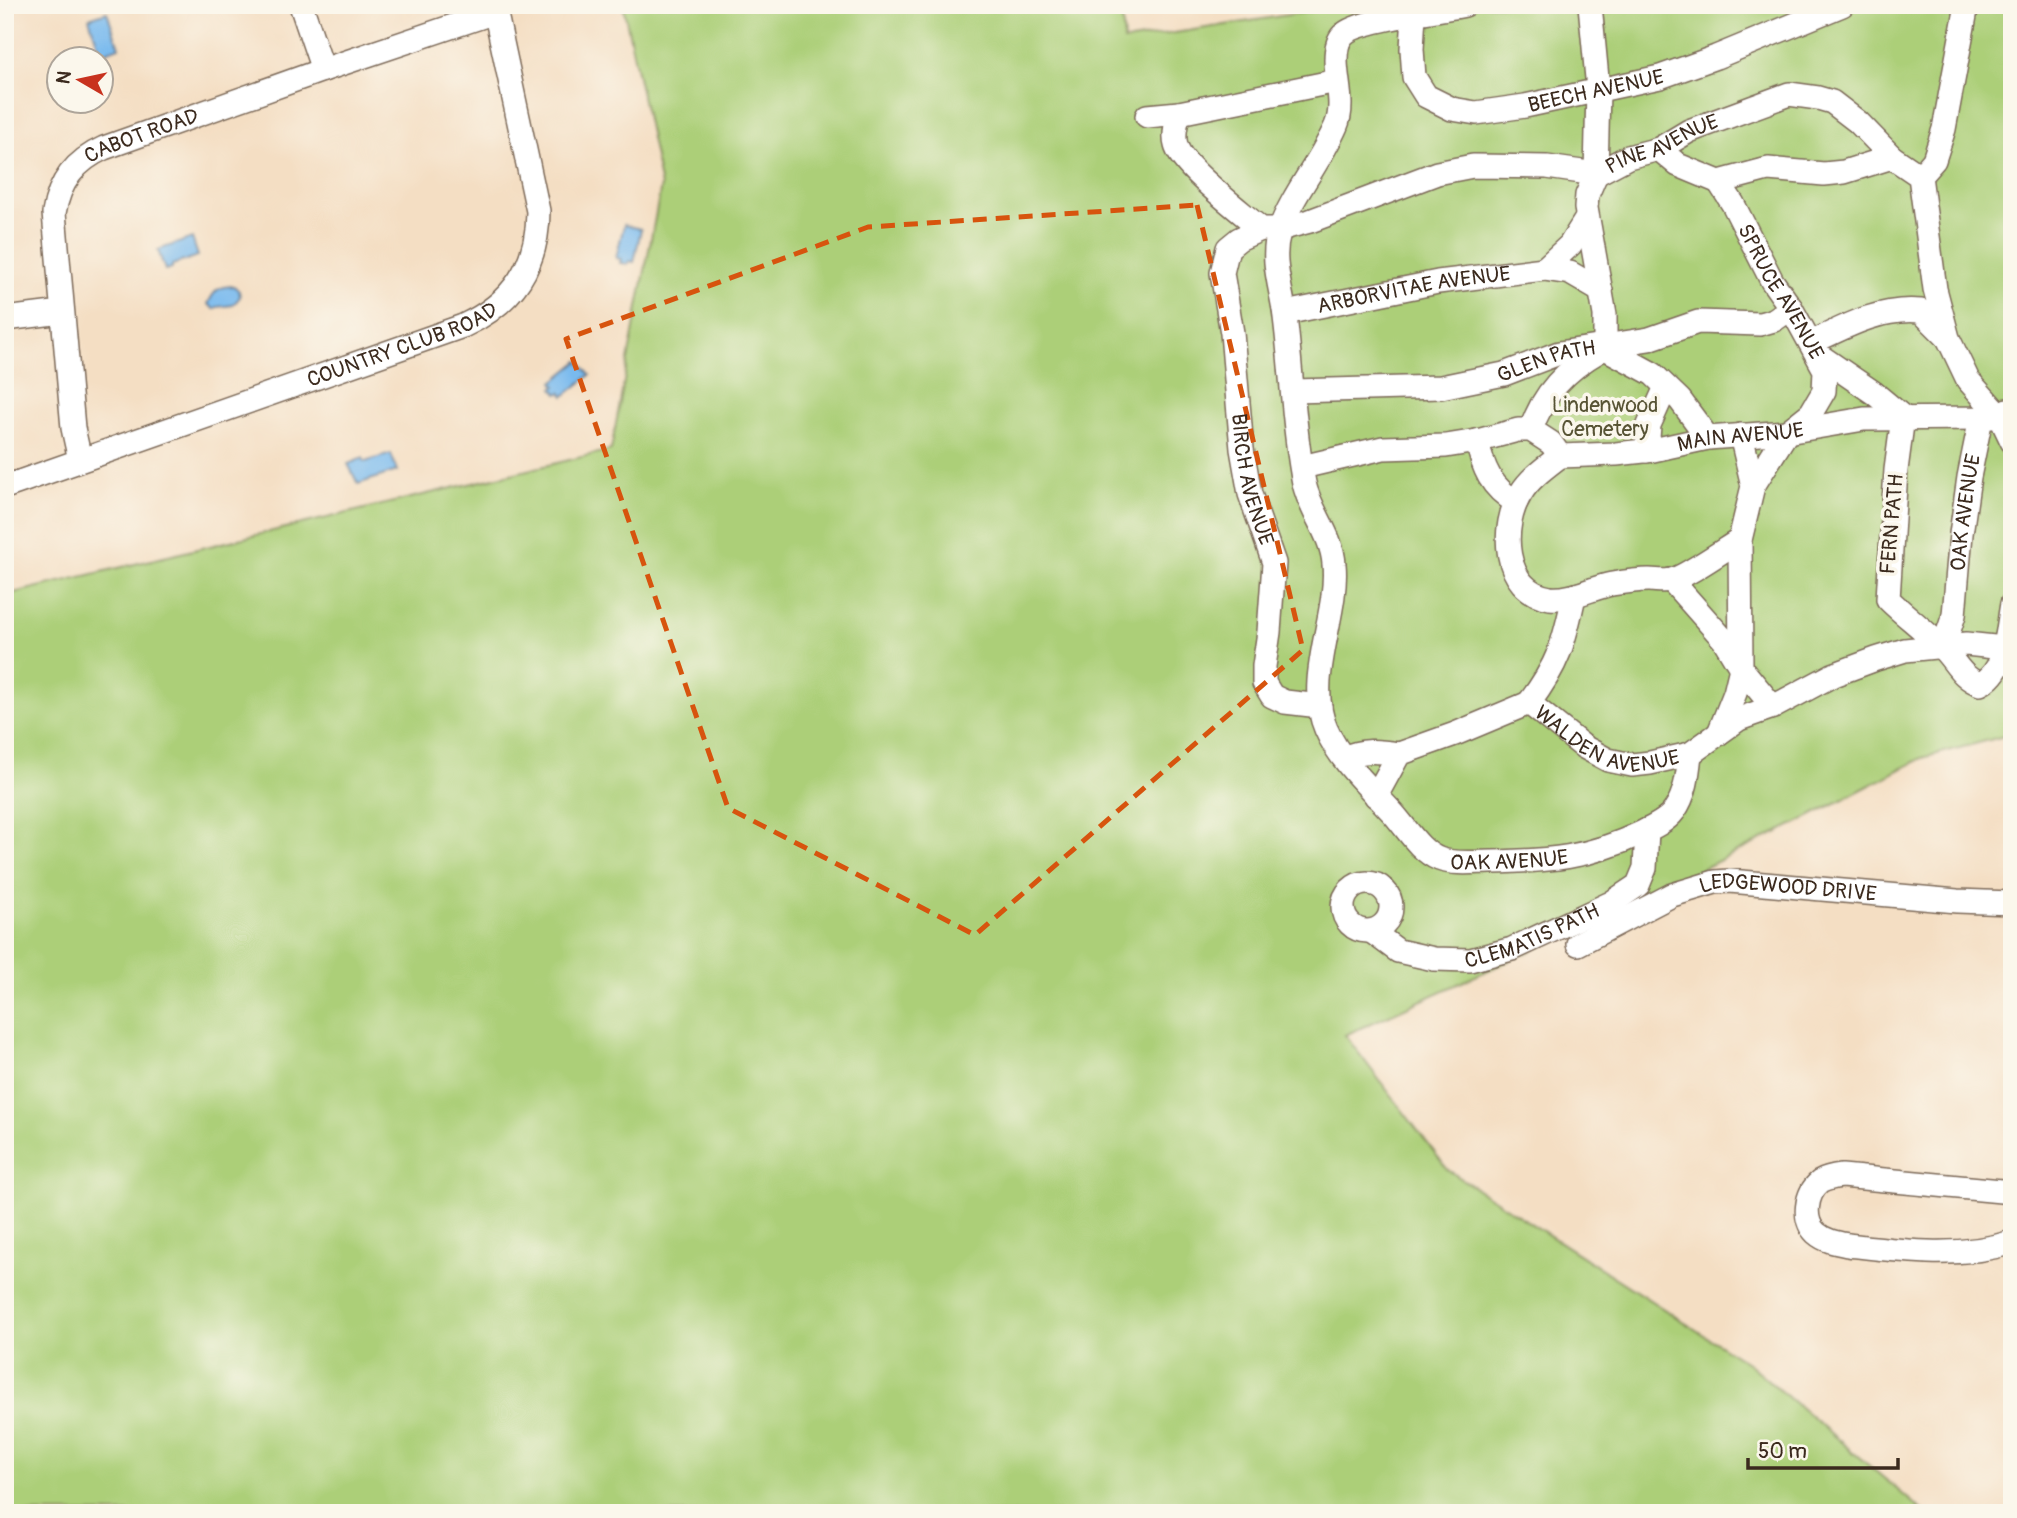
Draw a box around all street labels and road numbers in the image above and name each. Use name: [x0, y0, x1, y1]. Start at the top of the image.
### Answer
street label: BEECH AVENUE: [1525, 63, 1666, 119]
street label: CABOT ROAD: [79, 102, 202, 169]
street label: PINE AVENUE: [1601, 108, 1722, 180]
street label: SPRUCE AVENUE: [1732, 219, 1830, 364]
street label: ARBORVITAE AVENUE: [1315, 260, 1512, 320]
street label: COUNTRY CLUB ROAD: [304, 296, 503, 393]
street label: GLEN PATH: [1493, 334, 1597, 389]
street label: BIRCH AVENUE: [1225, 412, 1280, 549]
street label: MAIN AVENUE: [1675, 416, 1806, 458]
street label: OAK AVENUE: [1944, 451, 1987, 572]
street label: FERN PATH: [1874, 473, 1910, 575]
street label: WALDEN AVENUE: [1529, 699, 1682, 779]
street label: OAK AVENUE: [1449, 843, 1570, 876]
street label: LEDGEWOOD DRIVE: [1696, 867, 1878, 907]
street label: CLEMATIS PATH: [1462, 897, 1604, 974]

